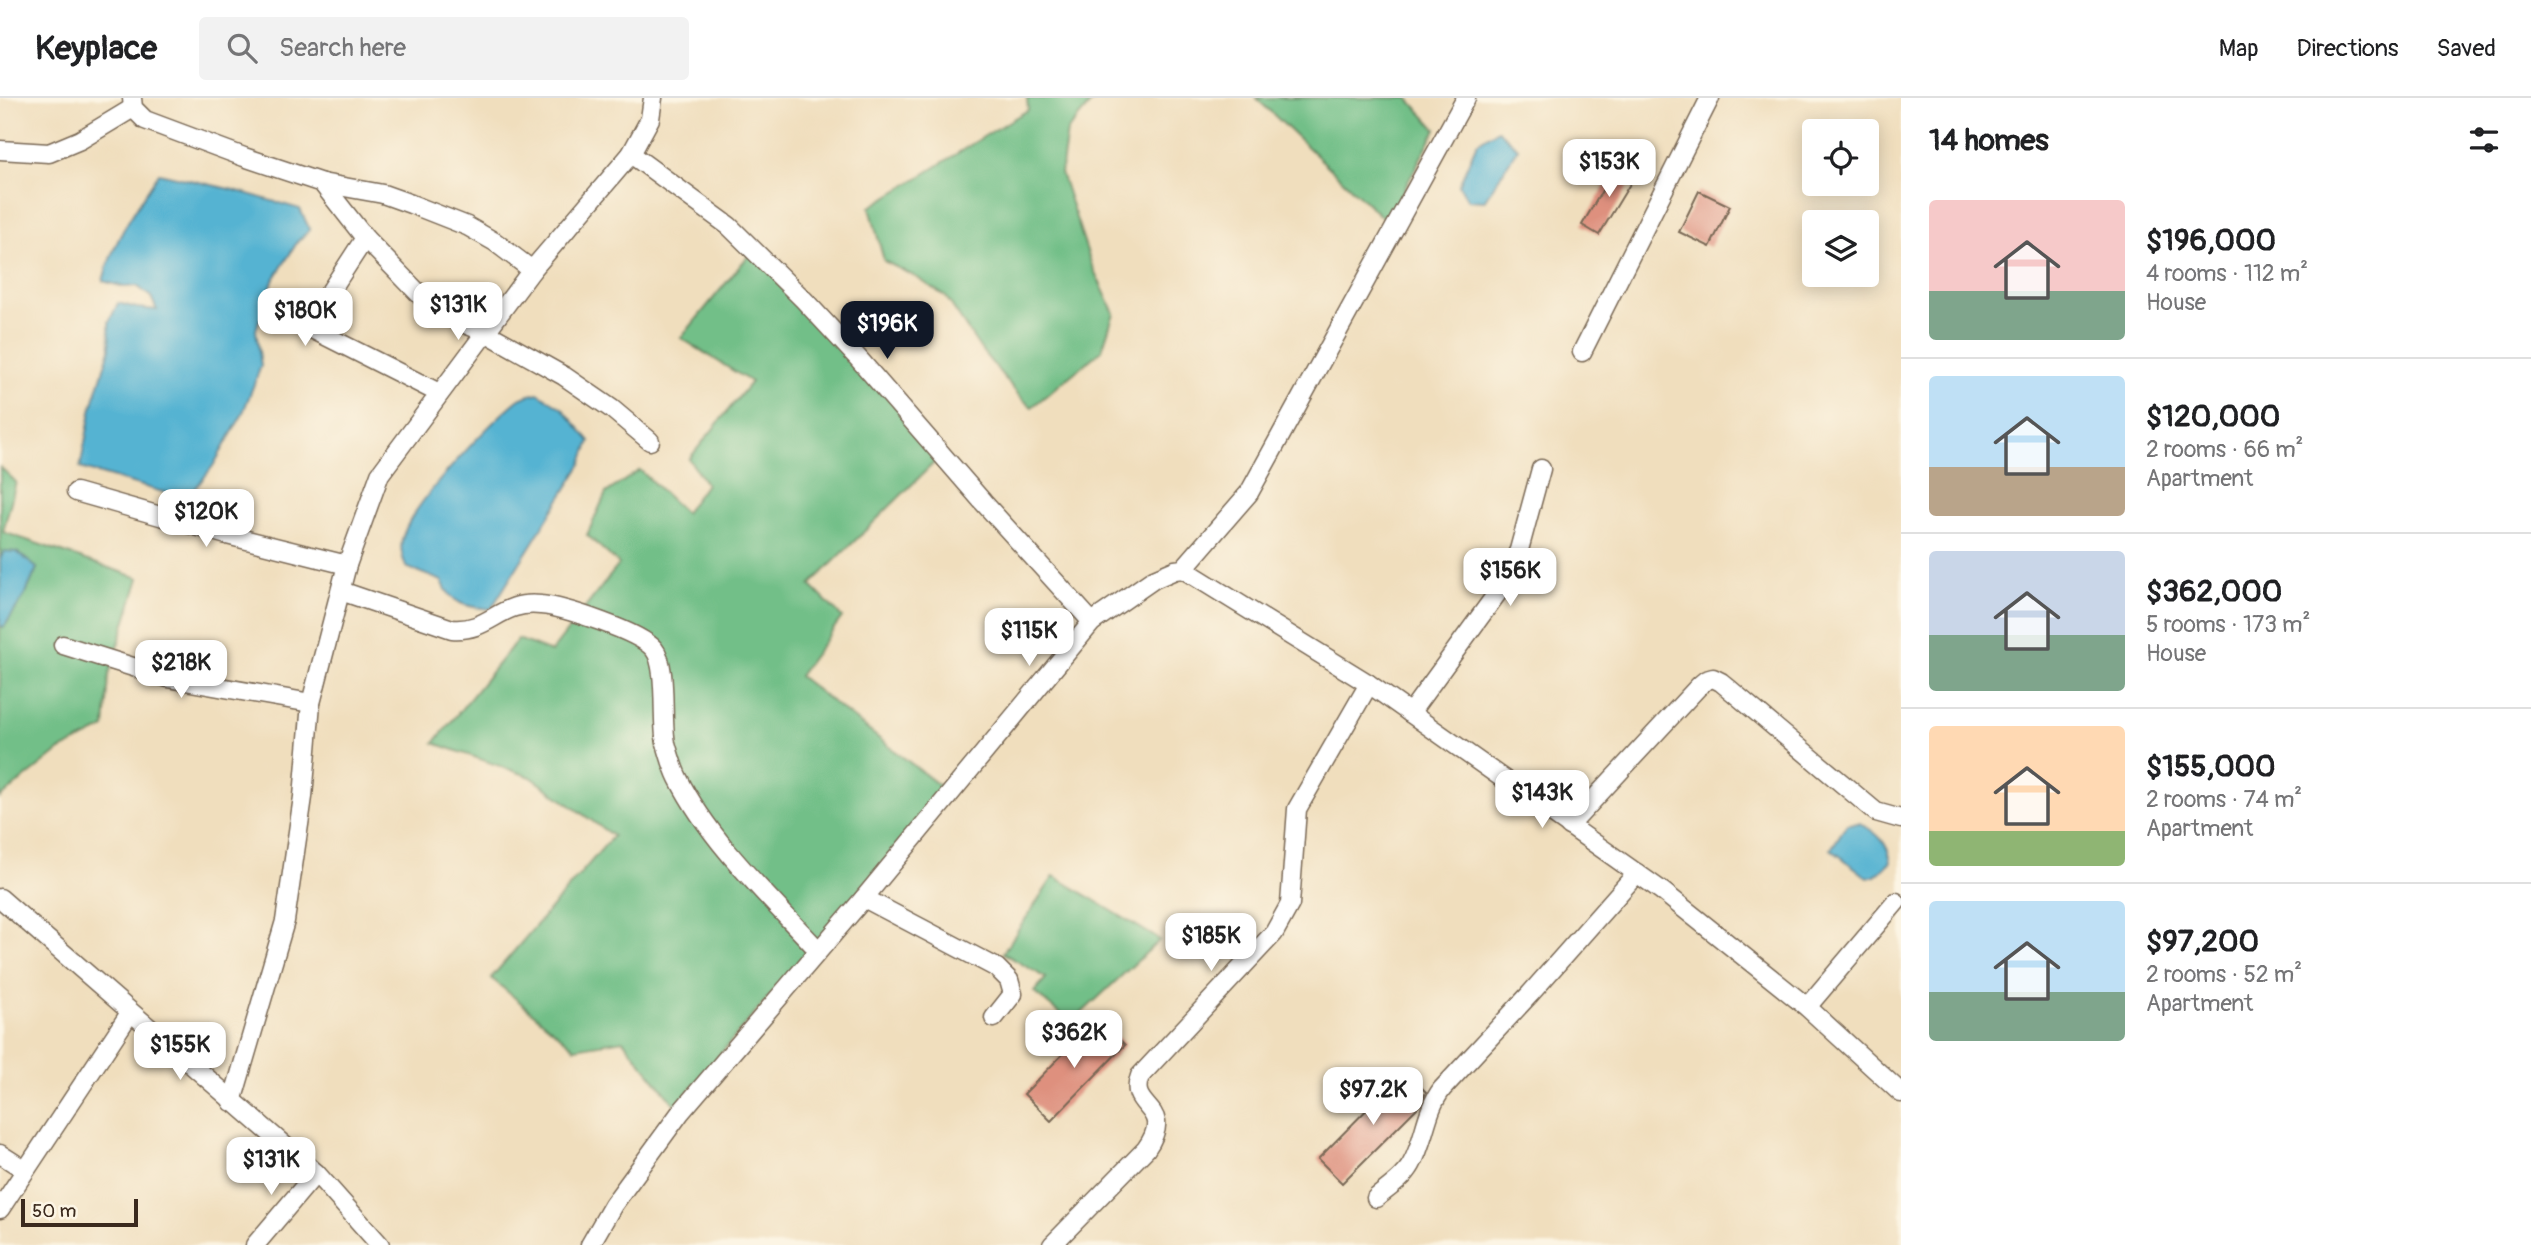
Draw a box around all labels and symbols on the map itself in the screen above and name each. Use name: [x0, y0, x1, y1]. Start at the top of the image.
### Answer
pin: $153K: [1560, 140, 1658, 199]
pin: $131K: [409, 282, 507, 342]
pin: $180K: [256, 288, 354, 348]
pin: $196K: [838, 302, 936, 361]
pin: $120K: [157, 490, 255, 549]
pin: $156K: [1461, 548, 1559, 608]
pin: $115K: [980, 608, 1078, 668]
pin: $218K: [132, 640, 230, 700]
pin: $143K: [1493, 770, 1591, 830]
pin: $185K: [1162, 914, 1260, 973]
pin: $362K: [1025, 1010, 1123, 1070]
pin: $155K: [131, 1023, 229, 1082]
pin: $97.2K: [1316, 1068, 1430, 1127]
pin: $131K: [222, 1138, 320, 1197]
scale bar: [21, 1196, 138, 1228]

